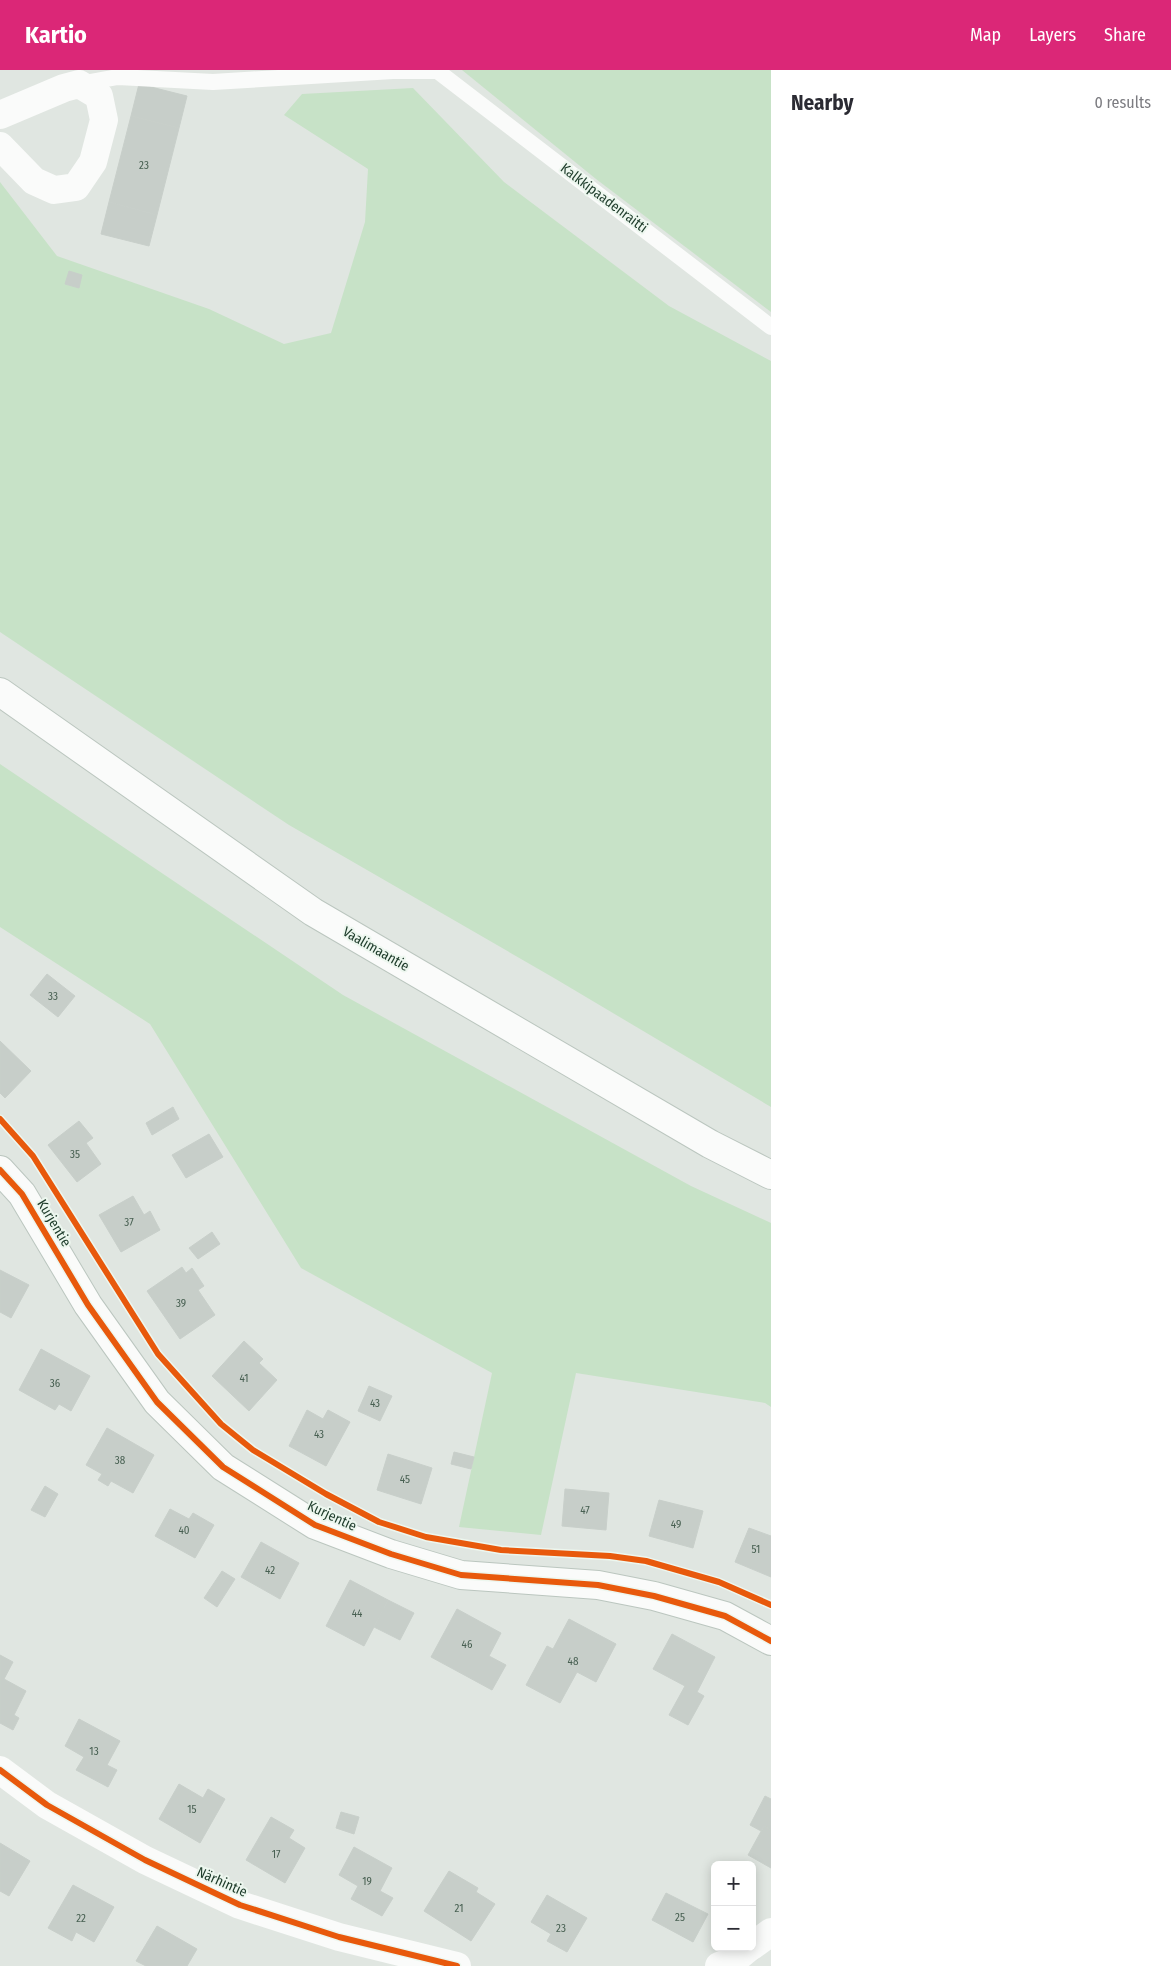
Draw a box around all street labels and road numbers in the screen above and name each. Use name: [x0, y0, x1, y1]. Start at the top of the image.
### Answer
street label: Kalkkipaadenraitti: [557, 160, 651, 236]
street label: Vaalimaantie: [340, 923, 412, 975]
street label: Kurjentie: [33, 1196, 75, 1250]
street label: Kurjentie: [305, 1497, 359, 1535]
street label: Närhintie: [194, 1863, 250, 1901]

